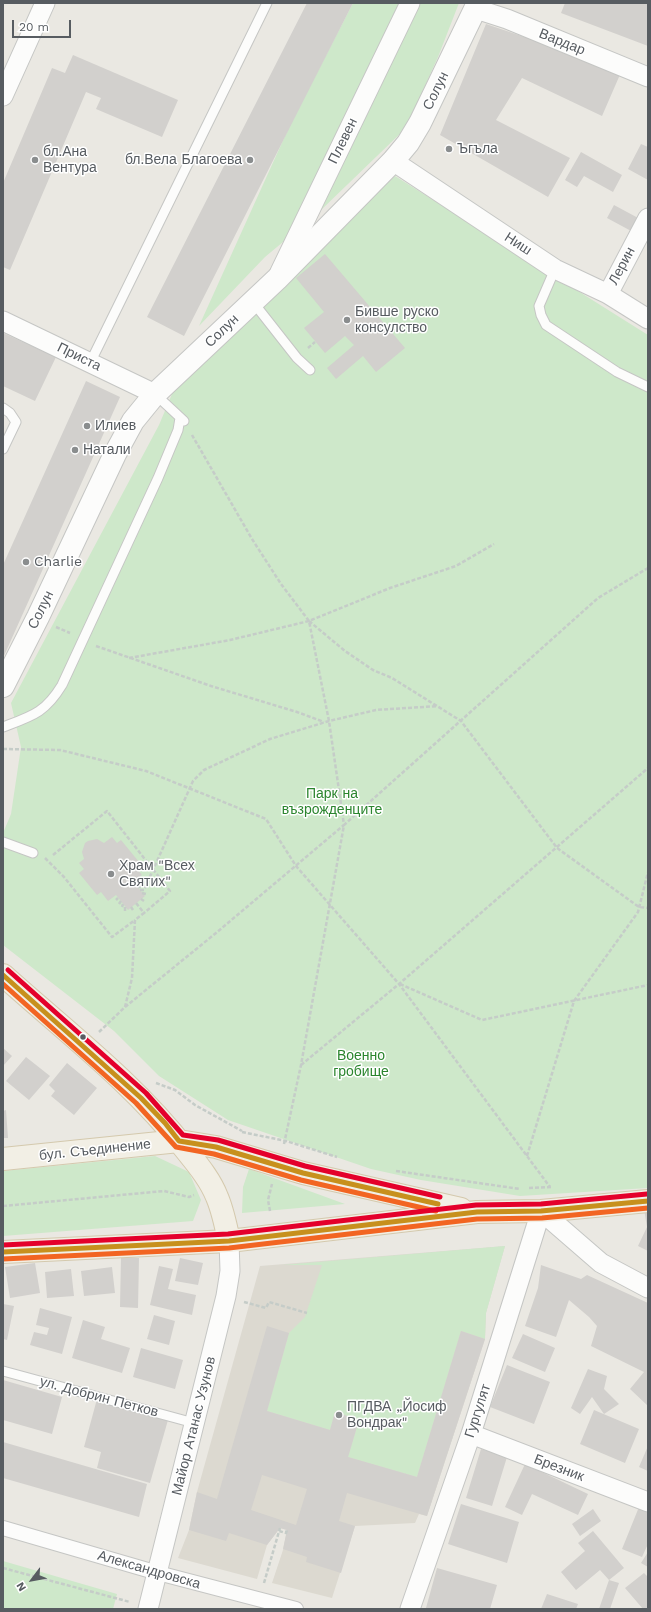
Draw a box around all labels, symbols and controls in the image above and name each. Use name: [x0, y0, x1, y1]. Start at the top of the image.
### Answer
scale bar: [14, 12, 73, 38]
text: 20 m: [19, 20, 49, 34]
street label: Вардар: [536, 25, 588, 59]
street label: Солун: [420, 69, 452, 113]
street label: Плевен: [325, 115, 361, 167]
place label: Ъгъла: [457, 141, 498, 157]
place label: бл.Ана Вентура: [43, 144, 97, 176]
marker: Ъгъла: [444, 144, 454, 154]
place label: бл.Вела Благоева: [125, 152, 242, 168]
marker: бл.Ана Вентура: [30, 155, 40, 165]
marker: бл.Вела Благоева: [245, 155, 255, 165]
street label: Ниш: [501, 229, 535, 259]
street label: Лерин: [605, 244, 639, 288]
place label: Бивше руско консулство: [355, 304, 439, 336]
street label: Солун: [202, 311, 242, 351]
marker: Бивше руско консулство: [342, 315, 352, 325]
street label: Приста: [54, 339, 104, 375]
place label: Илиев: [95, 418, 136, 434]
marker: Илиев: [82, 421, 92, 431]
place label: Натали: [83, 442, 131, 458]
marker: Натали: [70, 445, 80, 455]
place label: Charlie: [34, 554, 82, 570]
marker: Charlie: [21, 557, 31, 567]
street label: Солун: [25, 588, 57, 632]
park label: Парк на възрожденците: [282, 786, 382, 818]
place label: Храм "Всех Святих": [119, 858, 195, 890]
marker: Храм "Всех Святих": [106, 869, 116, 879]
unlabelled marker: [78, 1032, 88, 1042]
park label: Военно гробище: [333, 1048, 389, 1080]
street label: бул. Съединение: [38, 1136, 152, 1164]
street label: Майор Атанас Узунов: [169, 1355, 219, 1497]
street label: ул. Добрин Петков: [38, 1373, 160, 1421]
street label: Гургулят: [461, 1382, 495, 1440]
place label: ПГДВА „Йосиф Вондрак": [347, 1399, 447, 1432]
marker: ПГДВА „Йосиф Вондрак": [334, 1410, 344, 1420]
street label: Брезник: [531, 1451, 587, 1485]
street label: Александровска: [96, 1547, 202, 1593]
north arrow: [12, 1560, 52, 1600]
text: N: [14, 1580, 29, 1594]

